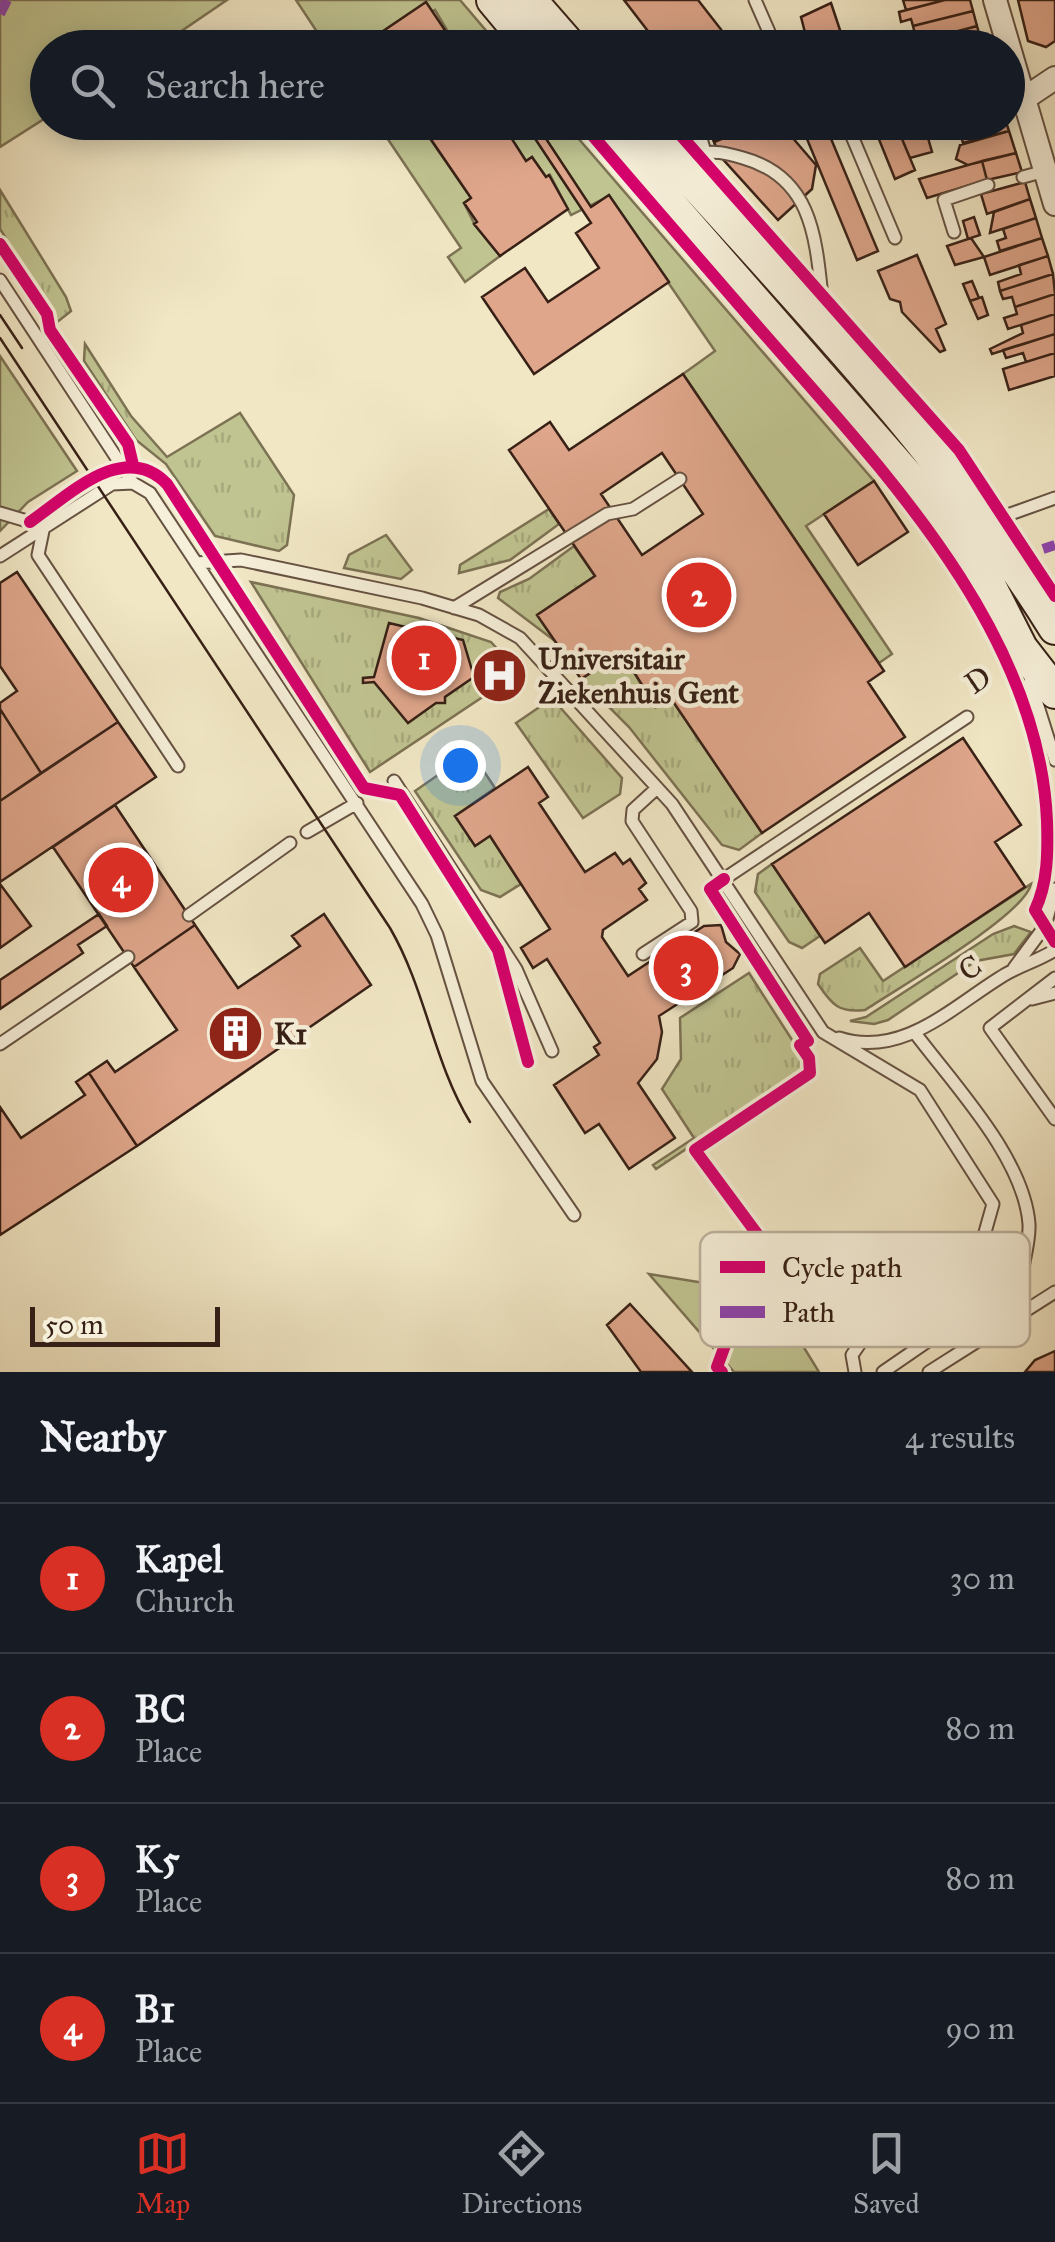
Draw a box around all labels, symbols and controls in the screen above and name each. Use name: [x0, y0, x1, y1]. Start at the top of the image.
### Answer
search box: [30, 30, 1025, 140]
icon: search: [65, 58, 120, 113]
text: Search here: [145, 62, 325, 108]
pin: 2: [666, 558, 732, 632]
pin: 1: [392, 620, 456, 696]
place label: Universitair Ziekenhuis Gent: [538, 641, 739, 711]
hospital icon: Universitair Ziekenhuis Gent: [469, 646, 529, 706]
street label: D: [958, 658, 998, 702]
your location: [435, 740, 486, 791]
pin: 4: [88, 842, 154, 918]
pin: 3: [654, 930, 718, 1006]
street label: C: [952, 947, 988, 989]
building icon: K1: [205, 1004, 265, 1064]
place label: K1: [274, 1016, 307, 1052]
legend: [700, 1232, 1030, 1347]
text: Cycle path: [782, 1250, 903, 1285]
text: Path: [782, 1295, 835, 1330]
scale bar: [30, 1302, 220, 1346]
text: 50 m: [45, 1307, 104, 1342]
text: Nearby: [40, 1411, 165, 1463]
text: 4 results: [905, 1418, 1015, 1457]
text: Kapel: [135, 1536, 223, 1582]
text: 1: [66, 1559, 79, 1598]
text: 30 m: [950, 1559, 1015, 1598]
text: Church: [135, 1582, 235, 1621]
text: BC: [135, 1686, 186, 1732]
text: 2: [65, 1709, 80, 1748]
text: 80 m: [946, 1709, 1015, 1748]
text: Place: [135, 1732, 202, 1771]
text: K5: [135, 1836, 180, 1882]
text: 3: [66, 1859, 79, 1898]
text: 80 m: [946, 1859, 1015, 1898]
text: Place: [135, 1882, 202, 1921]
text: B1: [135, 1986, 175, 2032]
text: 4: [64, 2009, 81, 2048]
text: 90 m: [945, 2009, 1015, 2048]
text: Place: [135, 2032, 202, 2071]
tab: Map: [135, 2126, 190, 2221]
tab: Directions: [461, 2126, 582, 2221]
tab: Saved: [853, 2126, 920, 2221]

